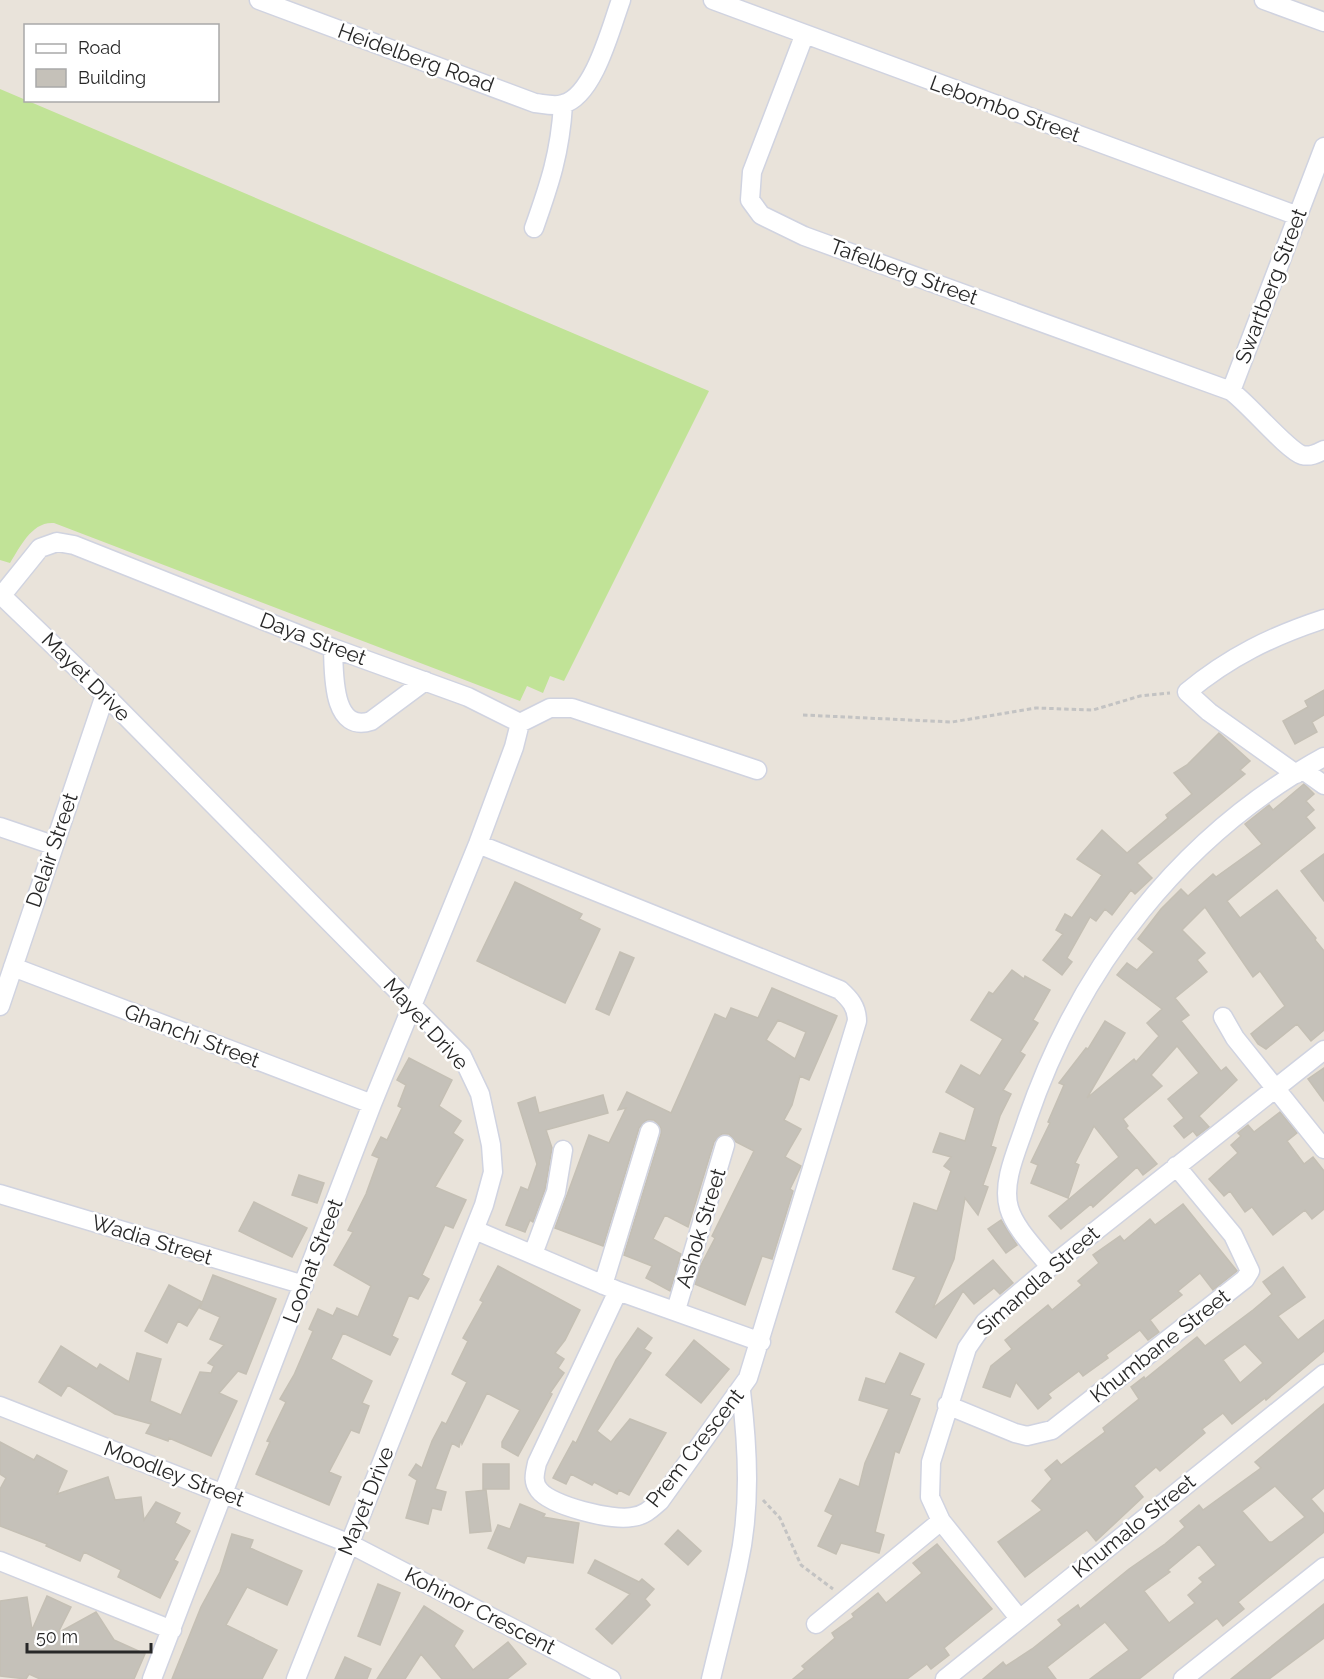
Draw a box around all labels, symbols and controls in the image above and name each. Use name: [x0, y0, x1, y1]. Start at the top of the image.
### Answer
street label: Heidelberg Road: [335, 18, 498, 97]
legend: [24, 24, 219, 102]
text: Road: [78, 37, 121, 58]
text: Building: [78, 67, 146, 88]
street label: Lebombo Street: [927, 70, 1084, 147]
street label: Swartberg Street: [1229, 205, 1312, 367]
street label: Tafelberg Street: [827, 233, 982, 310]
street label: Daya Street: [256, 607, 370, 670]
street label: Mayet Drive: [37, 627, 136, 726]
street label: Delair Street: [20, 789, 83, 910]
street label: Mayet Drive: [379, 973, 474, 1075]
street label: Ghanchi Street: [121, 998, 263, 1073]
street label: Ashok Street: [670, 1165, 731, 1291]
street label: Loonat Street: [277, 1195, 348, 1327]
street label: Wadia Street: [89, 1209, 216, 1270]
street label: Simandla Street: [971, 1221, 1104, 1341]
street label: Khumbane Street: [1085, 1283, 1234, 1408]
street label: Prem Crescent: [640, 1383, 749, 1512]
street label: Moodley Street: [100, 1435, 248, 1512]
street label: Mayet Drive: [332, 1443, 399, 1559]
street label: Khumalo Street: [1067, 1468, 1200, 1583]
street label: Kohinor Crescent: [401, 1562, 560, 1659]
scale bar: [27, 1616, 152, 1654]
text: 50 m: [36, 1626, 78, 1647]

